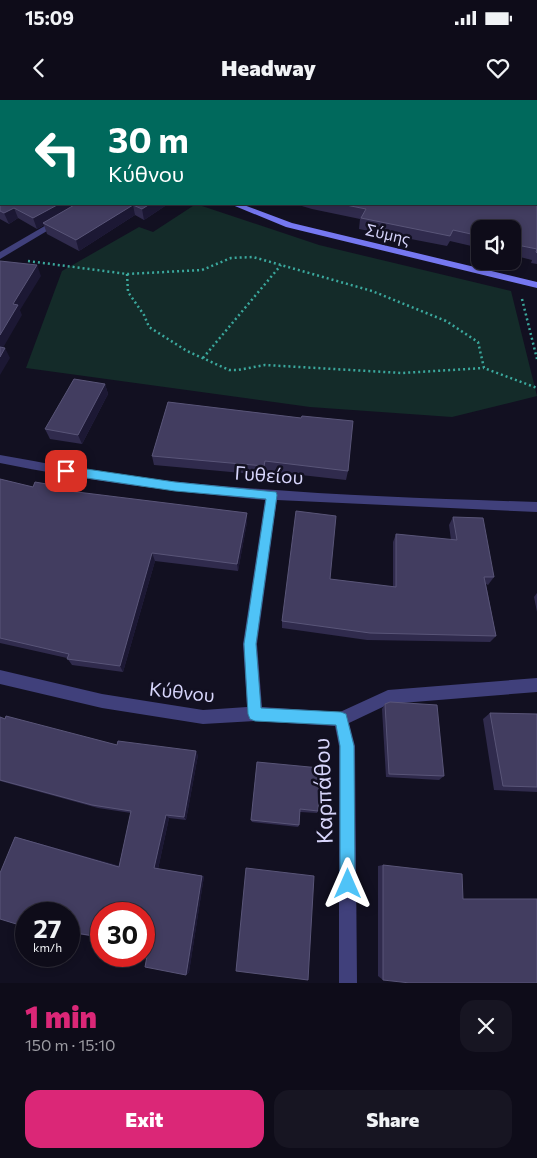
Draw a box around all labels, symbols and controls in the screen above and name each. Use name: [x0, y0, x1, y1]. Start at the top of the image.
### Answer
text: 15:09: [25, 6, 74, 29]
icon: back: [25, 54, 53, 82]
text: Headway: [221, 54, 316, 81]
icon: heart: [484, 54, 512, 82]
text: 30 m: [108, 117, 189, 160]
icon: left: [25, 120, 90, 185]
text: Κύθνου: [108, 160, 184, 187]
street label: Σύμης: [364, 219, 413, 248]
map controls: [471, 220, 521, 270]
button: sound: [471, 220, 521, 270]
pin: [45, 450, 87, 492]
icon: arrive: [52, 457, 80, 485]
street label: Γυθείου: [234, 461, 304, 488]
street label: Κύθνου: [148, 677, 216, 706]
street label: Καρπάθου: [307, 738, 338, 844]
position arrow: [321, 857, 373, 909]
speed limit sign: 30: [90, 902, 155, 967]
text: 27: [34, 913, 61, 943]
text: km/h: [33, 940, 62, 954]
text: 1 min: [25, 997, 97, 1034]
button: close: [460, 1000, 512, 1052]
text: 150 m · 15:10: [25, 1035, 116, 1054]
button: Exit: [25, 1090, 264, 1148]
button: Share: [274, 1090, 512, 1148]

